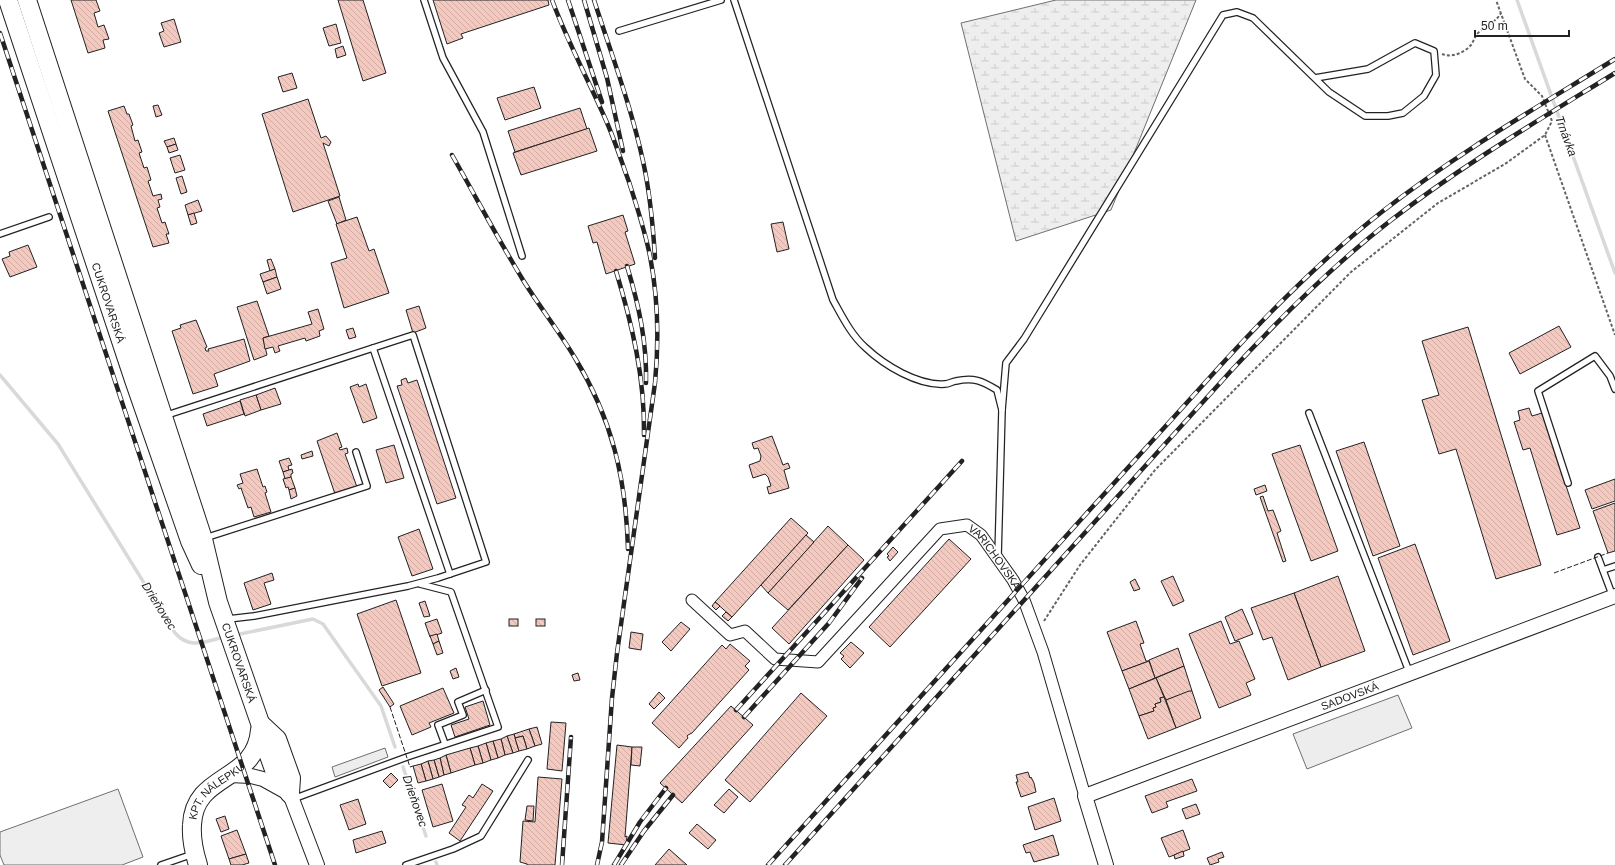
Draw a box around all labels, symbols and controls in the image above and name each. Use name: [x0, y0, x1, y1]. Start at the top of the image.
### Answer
scale bar: [1475, 12, 1569, 38]
text: 50 m: [1481, 19, 1508, 33]
water label: Trnávka: [1552, 114, 1580, 159]
street label: CUKROVARSKÁ: [90, 261, 127, 345]
street label: VARICHOVSKÁ: [966, 522, 1023, 592]
water label: Drieňovec: [139, 579, 179, 633]
street label: CUKROVARSKÁ: [220, 621, 259, 705]
street label: SADOVSKÁ: [1319, 680, 1381, 712]
street label: KPT. NÁLEPKU: [186, 760, 247, 821]
water label: Drieňovec: [400, 773, 430, 829]

